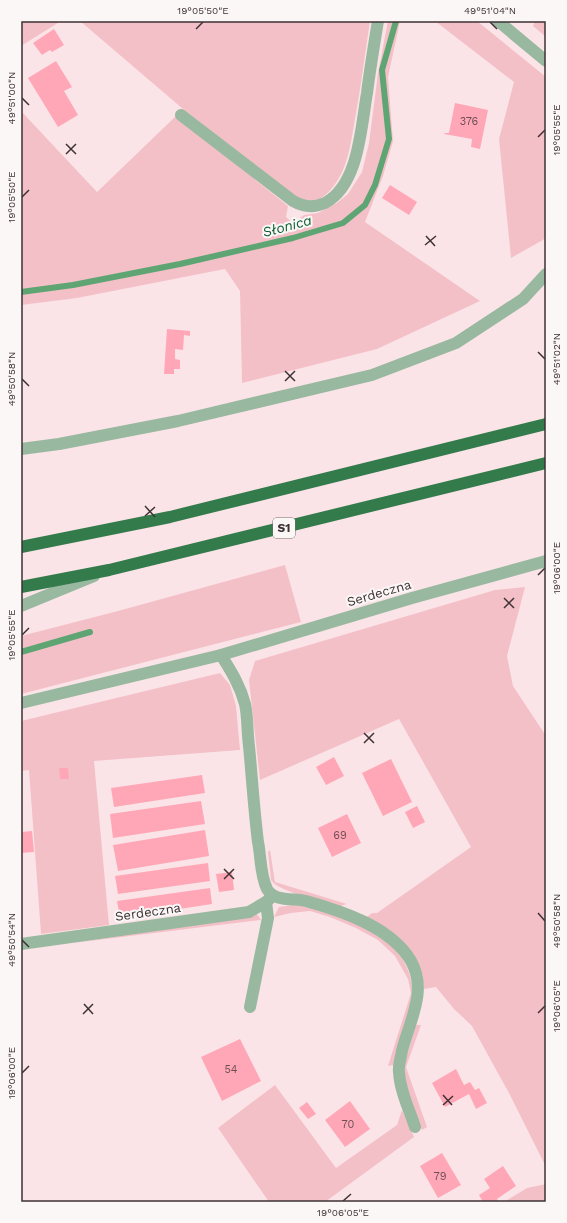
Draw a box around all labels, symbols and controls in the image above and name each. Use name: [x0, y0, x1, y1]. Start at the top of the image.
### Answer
text: 19°05'50"E: [177, 5, 229, 16]
text: 49°51'04"N: [464, 5, 516, 16]
text: 49°51'00"N: [6, 72, 17, 124]
text: 19°05'55"E: [551, 104, 562, 156]
house number: 376: [460, 115, 479, 128]
text: 19°05'50"E: [6, 171, 17, 223]
water label: Słonica: [261, 212, 314, 240]
text: 49°51'02"N: [551, 333, 562, 385]
text: 49°50'58"N: [6, 352, 17, 406]
road number: S1: [273, 518, 295, 538]
text: 19°06'00"E: [551, 542, 562, 594]
street label: Serdeczna: [345, 576, 414, 609]
text: 19°05'55"E: [6, 609, 17, 661]
house number: 69: [333, 829, 347, 842]
text: 49°50'58"N: [551, 894, 562, 948]
street label: Serdeczna: [114, 900, 182, 924]
text: 49°50'54"N: [6, 913, 17, 967]
text: 19°06'05"E: [551, 980, 562, 1032]
text: 19°06'00"E: [6, 1047, 17, 1099]
house number: 54: [224, 1063, 238, 1076]
house number: 70: [342, 1118, 355, 1131]
house number: 79: [434, 1170, 447, 1183]
text: 19°06'05"E: [317, 1207, 369, 1218]

